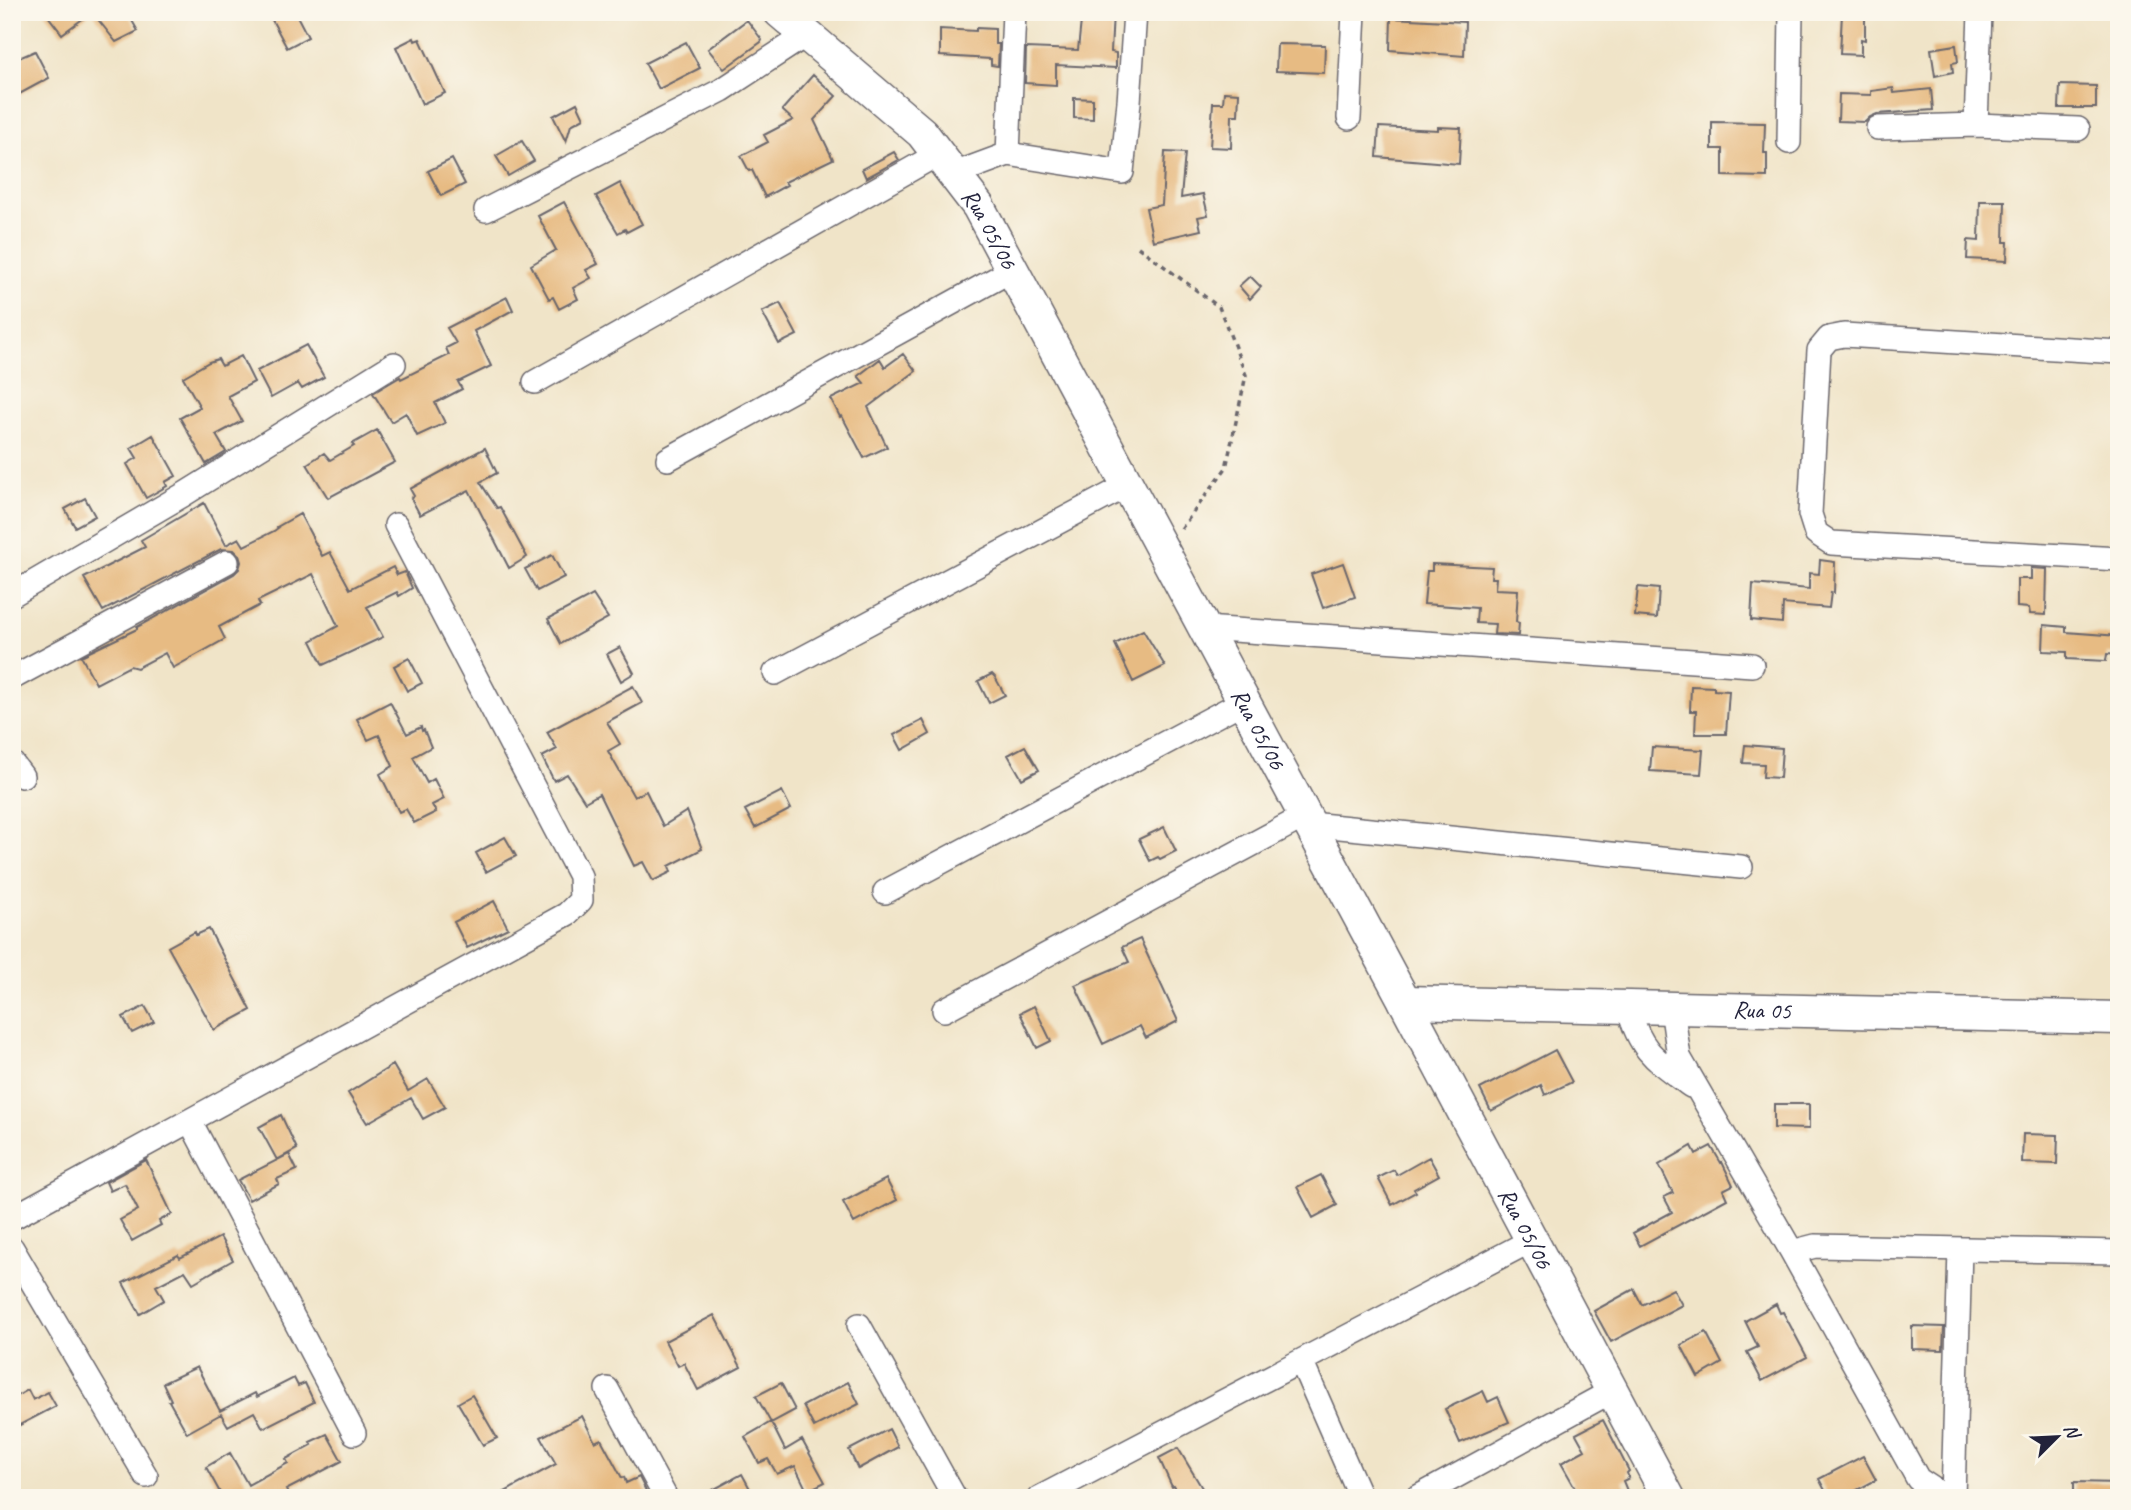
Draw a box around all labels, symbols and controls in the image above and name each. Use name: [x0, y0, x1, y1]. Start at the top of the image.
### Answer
street label: Rua 05/06: [955, 182, 1025, 275]
street label: Rua 05/06: [1225, 683, 1293, 776]
street label: Rua 05: [1733, 994, 1792, 1026]
street label: Rua 05/06: [1492, 1182, 1560, 1275]
north arrow: [2022, 1402, 2092, 1472]
text: N: [2058, 1420, 2086, 1444]

